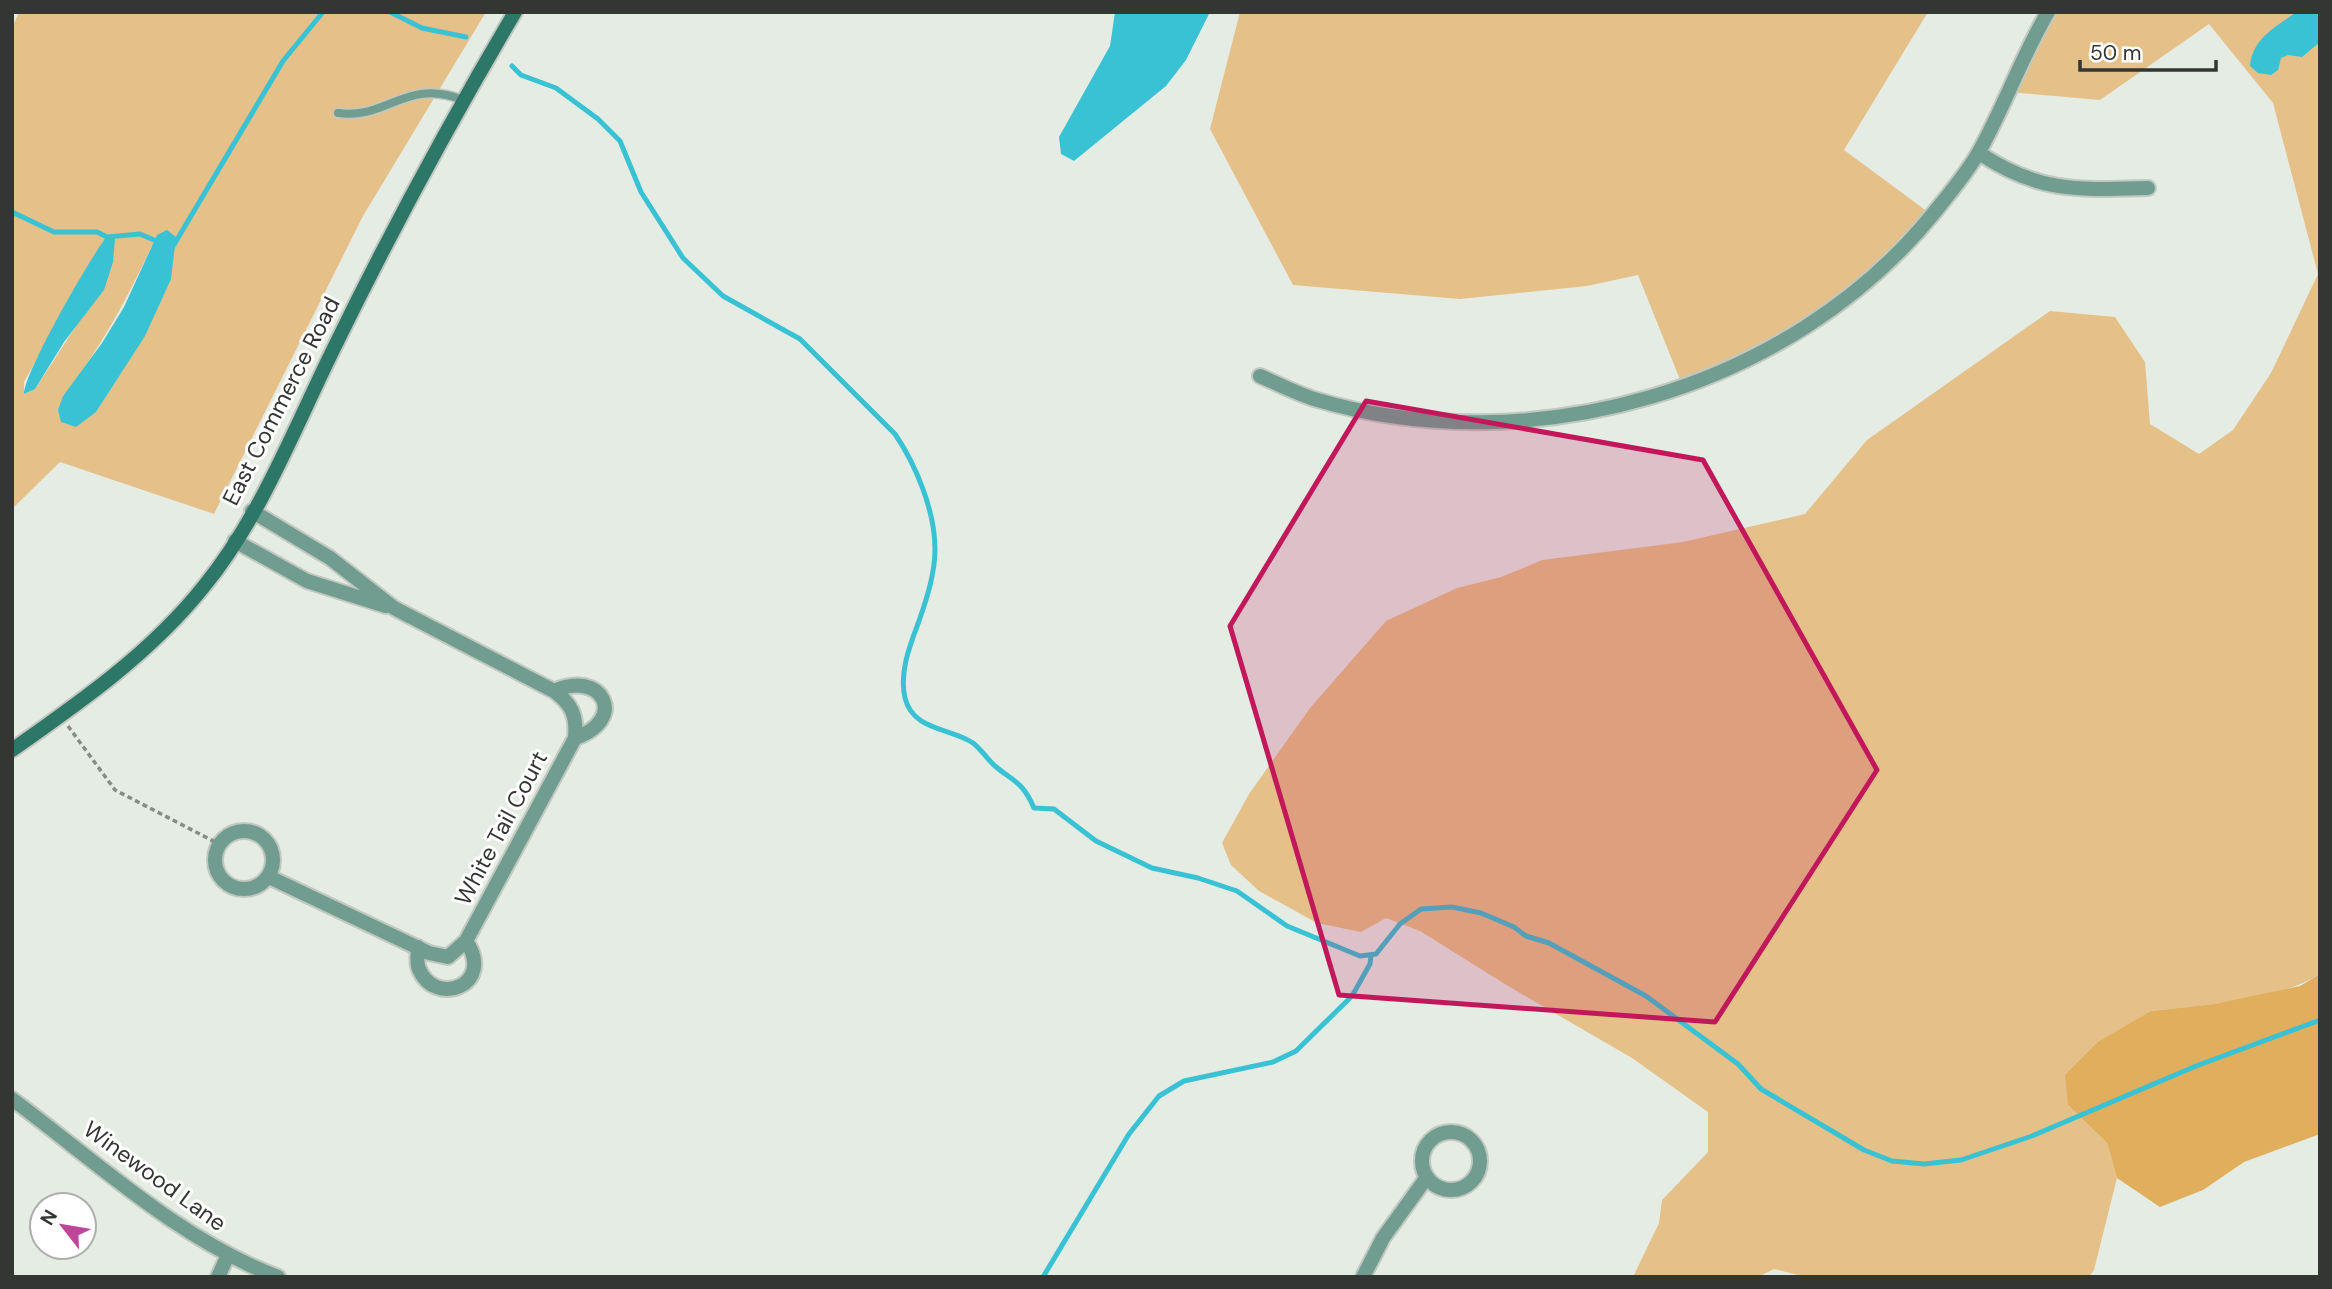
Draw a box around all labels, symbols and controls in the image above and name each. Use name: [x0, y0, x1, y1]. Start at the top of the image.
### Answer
scale bar: [2080, 28, 2216, 72]
text: 50 m: [2090, 39, 2141, 67]
street label: East Commerce Road: [215, 292, 347, 510]
street label: White Tail Court: [448, 746, 554, 910]
street label: Winewood Lane: [78, 1114, 232, 1238]
north arrow: [28, 1191, 98, 1261]
text: N: [35, 1205, 63, 1230]

